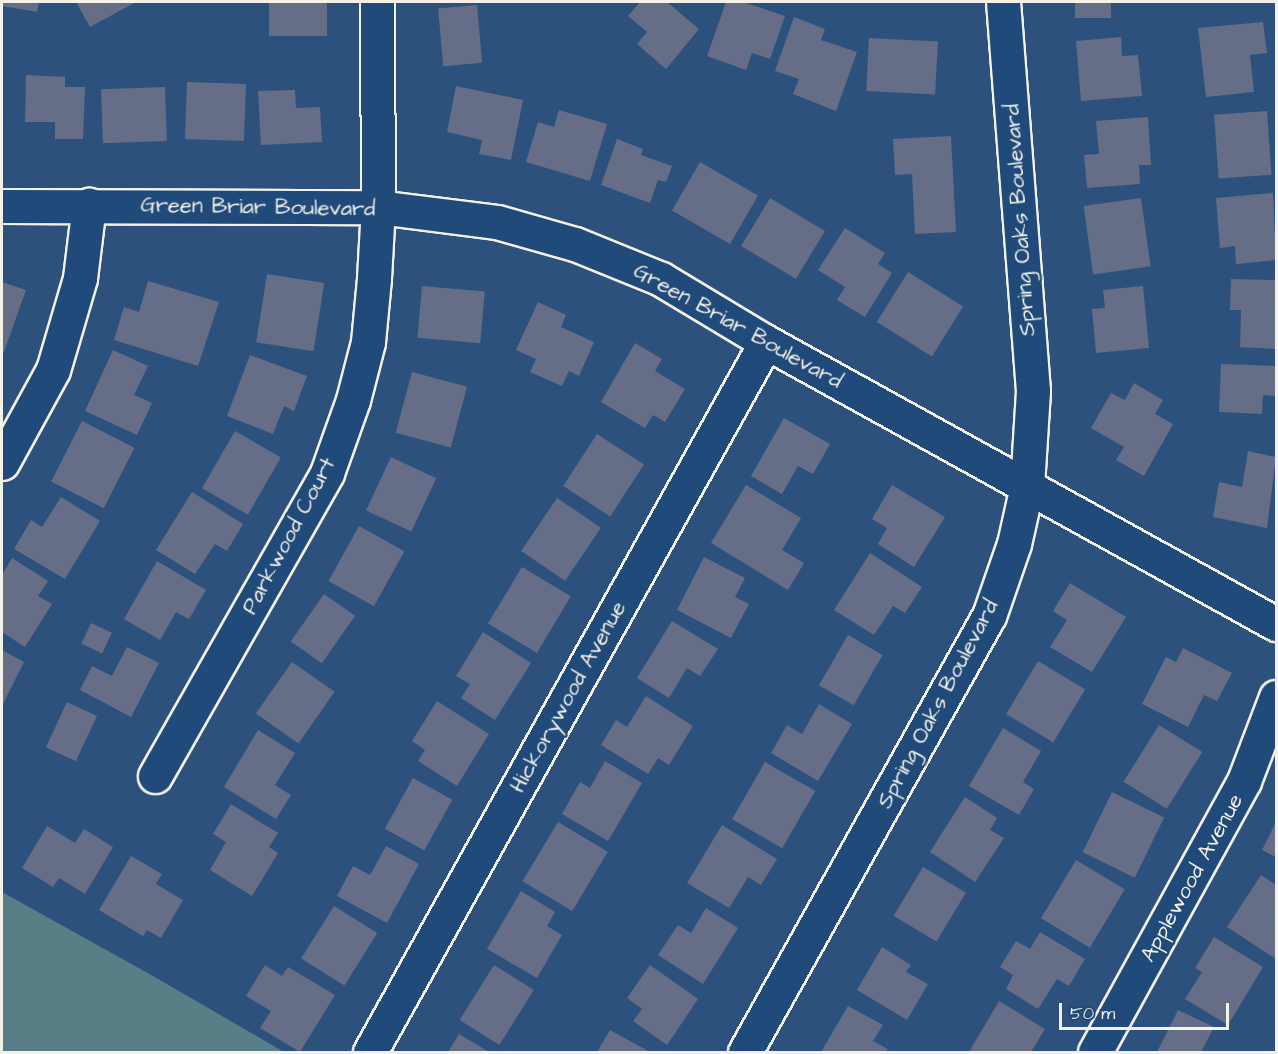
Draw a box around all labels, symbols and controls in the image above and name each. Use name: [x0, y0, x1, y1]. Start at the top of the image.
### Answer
street label: Spring Oaks Boulevard: [999, 103, 1041, 337]
street label: Green Briar Boulevard: [140, 192, 376, 222]
street label: Green Briar Boulevard: [629, 258, 847, 394]
street label: Parkwood Court: [237, 453, 341, 619]
street label: Spring Oaks Boulevard: [872, 595, 1004, 813]
street label: Hickorywood Avenue: [504, 597, 632, 797]
street label: Applewood Avenue: [1135, 789, 1249, 967]
scale bar: [1062, 991, 1232, 1029]
text: 50 m: [1070, 1001, 1115, 1026]

